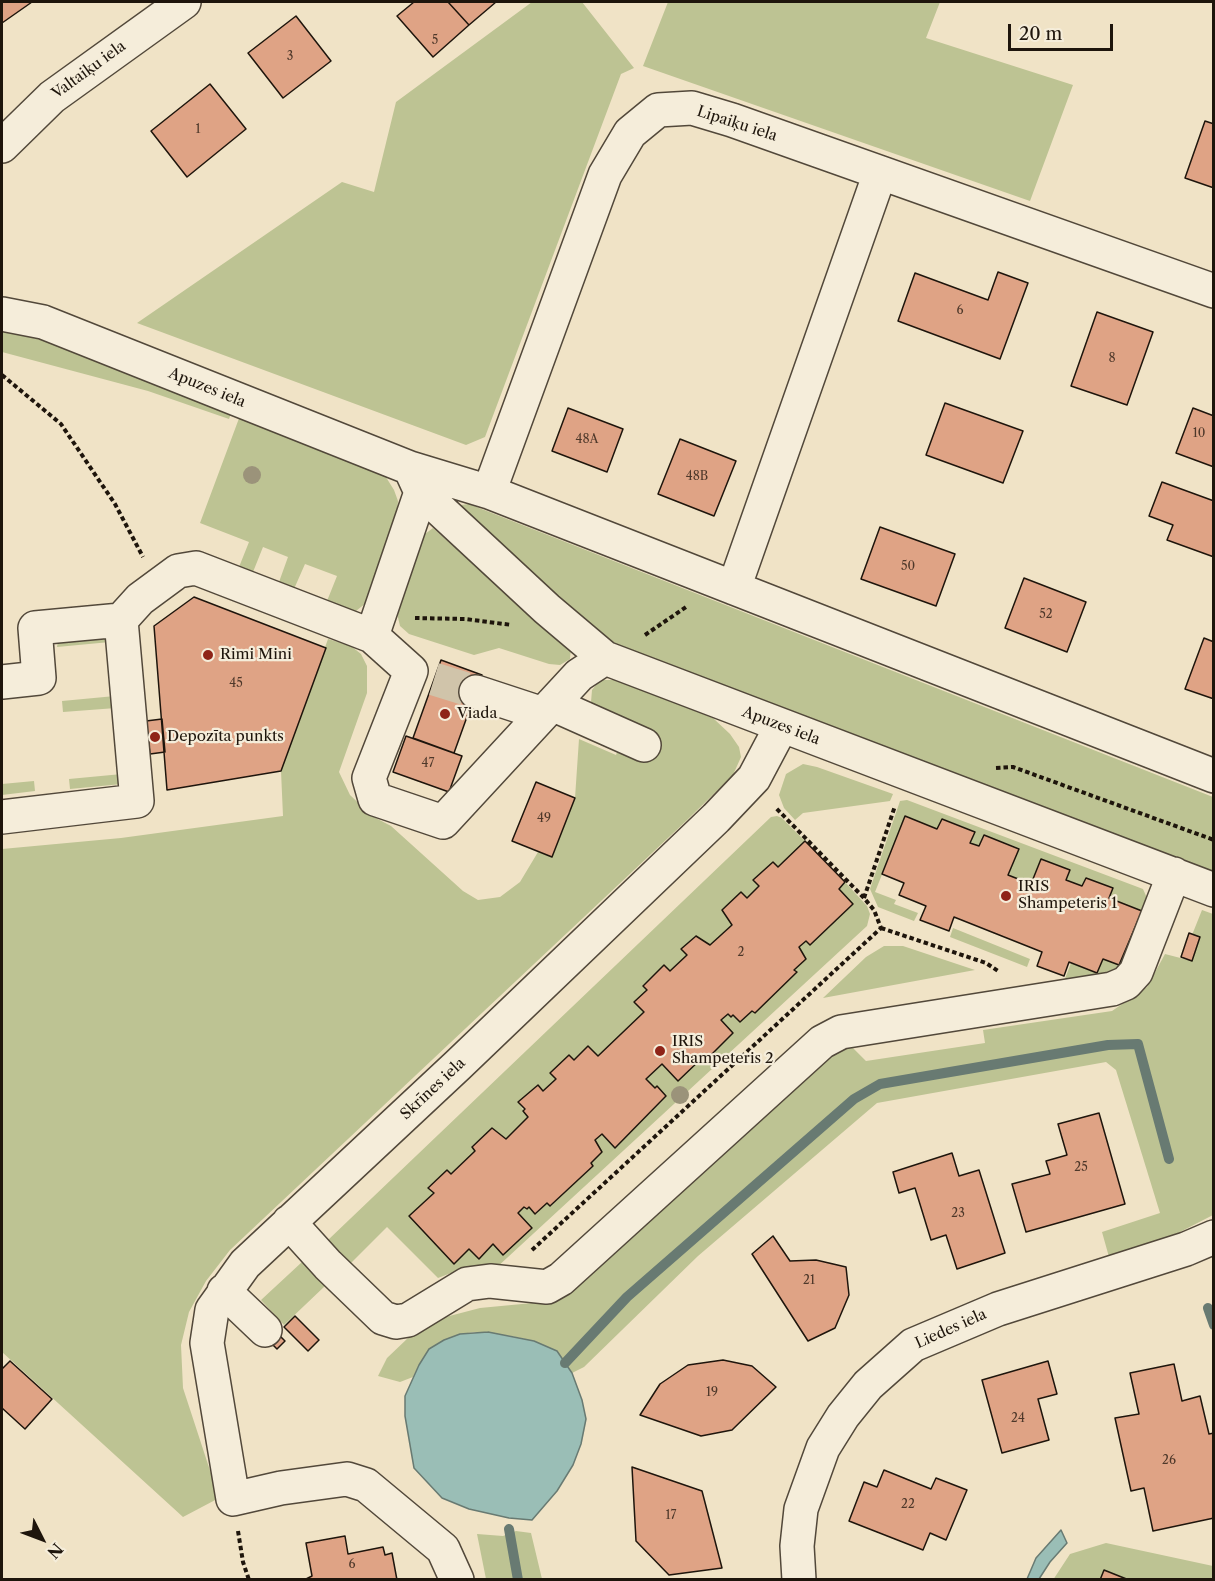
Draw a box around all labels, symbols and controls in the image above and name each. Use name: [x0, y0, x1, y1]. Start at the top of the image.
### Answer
scale bar: [1011, 12, 1116, 50]
text: 20 m: [1019, 23, 1062, 45]
house number: 5: [432, 34, 438, 48]
street label: Valtaiķu iela: [49, 37, 129, 103]
house number: 3: [287, 50, 293, 64]
street label: Lipaiķu iela: [695, 103, 779, 145]
house number: 1: [195, 123, 201, 137]
house number: 6: [956, 304, 964, 318]
house number: 8: [1108, 352, 1116, 366]
street label: Apuzes iela: [166, 364, 248, 412]
house number: 10: [1193, 427, 1205, 441]
house number: 48A: [576, 433, 598, 447]
house number: 48B: [686, 470, 708, 484]
house number: 50: [901, 560, 915, 574]
house number: 52: [1039, 608, 1053, 622]
place label: Rimi Mini: [220, 646, 292, 664]
marker: Rimi Mini: [201, 648, 215, 662]
house number: 45: [229, 677, 243, 691]
street label: Apuzes iela: [740, 703, 822, 749]
place label: Viada: [457, 705, 497, 723]
marker: Viada: [438, 707, 452, 721]
place label: Depozīta punkts: [167, 728, 284, 746]
marker: Depozīta punkts: [148, 730, 162, 744]
house number: 47: [422, 757, 434, 771]
house number: 49: [537, 812, 551, 826]
place label: IRIS Shampeteris 1: [1018, 878, 1117, 913]
marker: IRIS Shampeteris 1: [999, 889, 1013, 903]
house number: 2: [738, 946, 744, 960]
place label: IRIS Shampeteris 2: [672, 1033, 774, 1068]
marker: IRIS Shampeteris 2: [653, 1044, 667, 1058]
street label: Skrīnes iela: [397, 1054, 469, 1124]
house number: 25: [1074, 1161, 1088, 1175]
house number: 23: [951, 1207, 965, 1221]
house number: 21: [803, 1274, 815, 1288]
street label: Liedes iela: [913, 1305, 989, 1353]
house number: 19: [706, 1386, 718, 1400]
house number: 24: [1011, 1412, 1025, 1426]
house number: 26: [1162, 1454, 1176, 1468]
house number: 22: [901, 1498, 915, 1512]
north arrow: [12, 1509, 72, 1569]
house number: 17: [666, 1509, 676, 1523]
text: N: [43, 1539, 67, 1563]
house number: 6: [348, 1558, 356, 1572]

